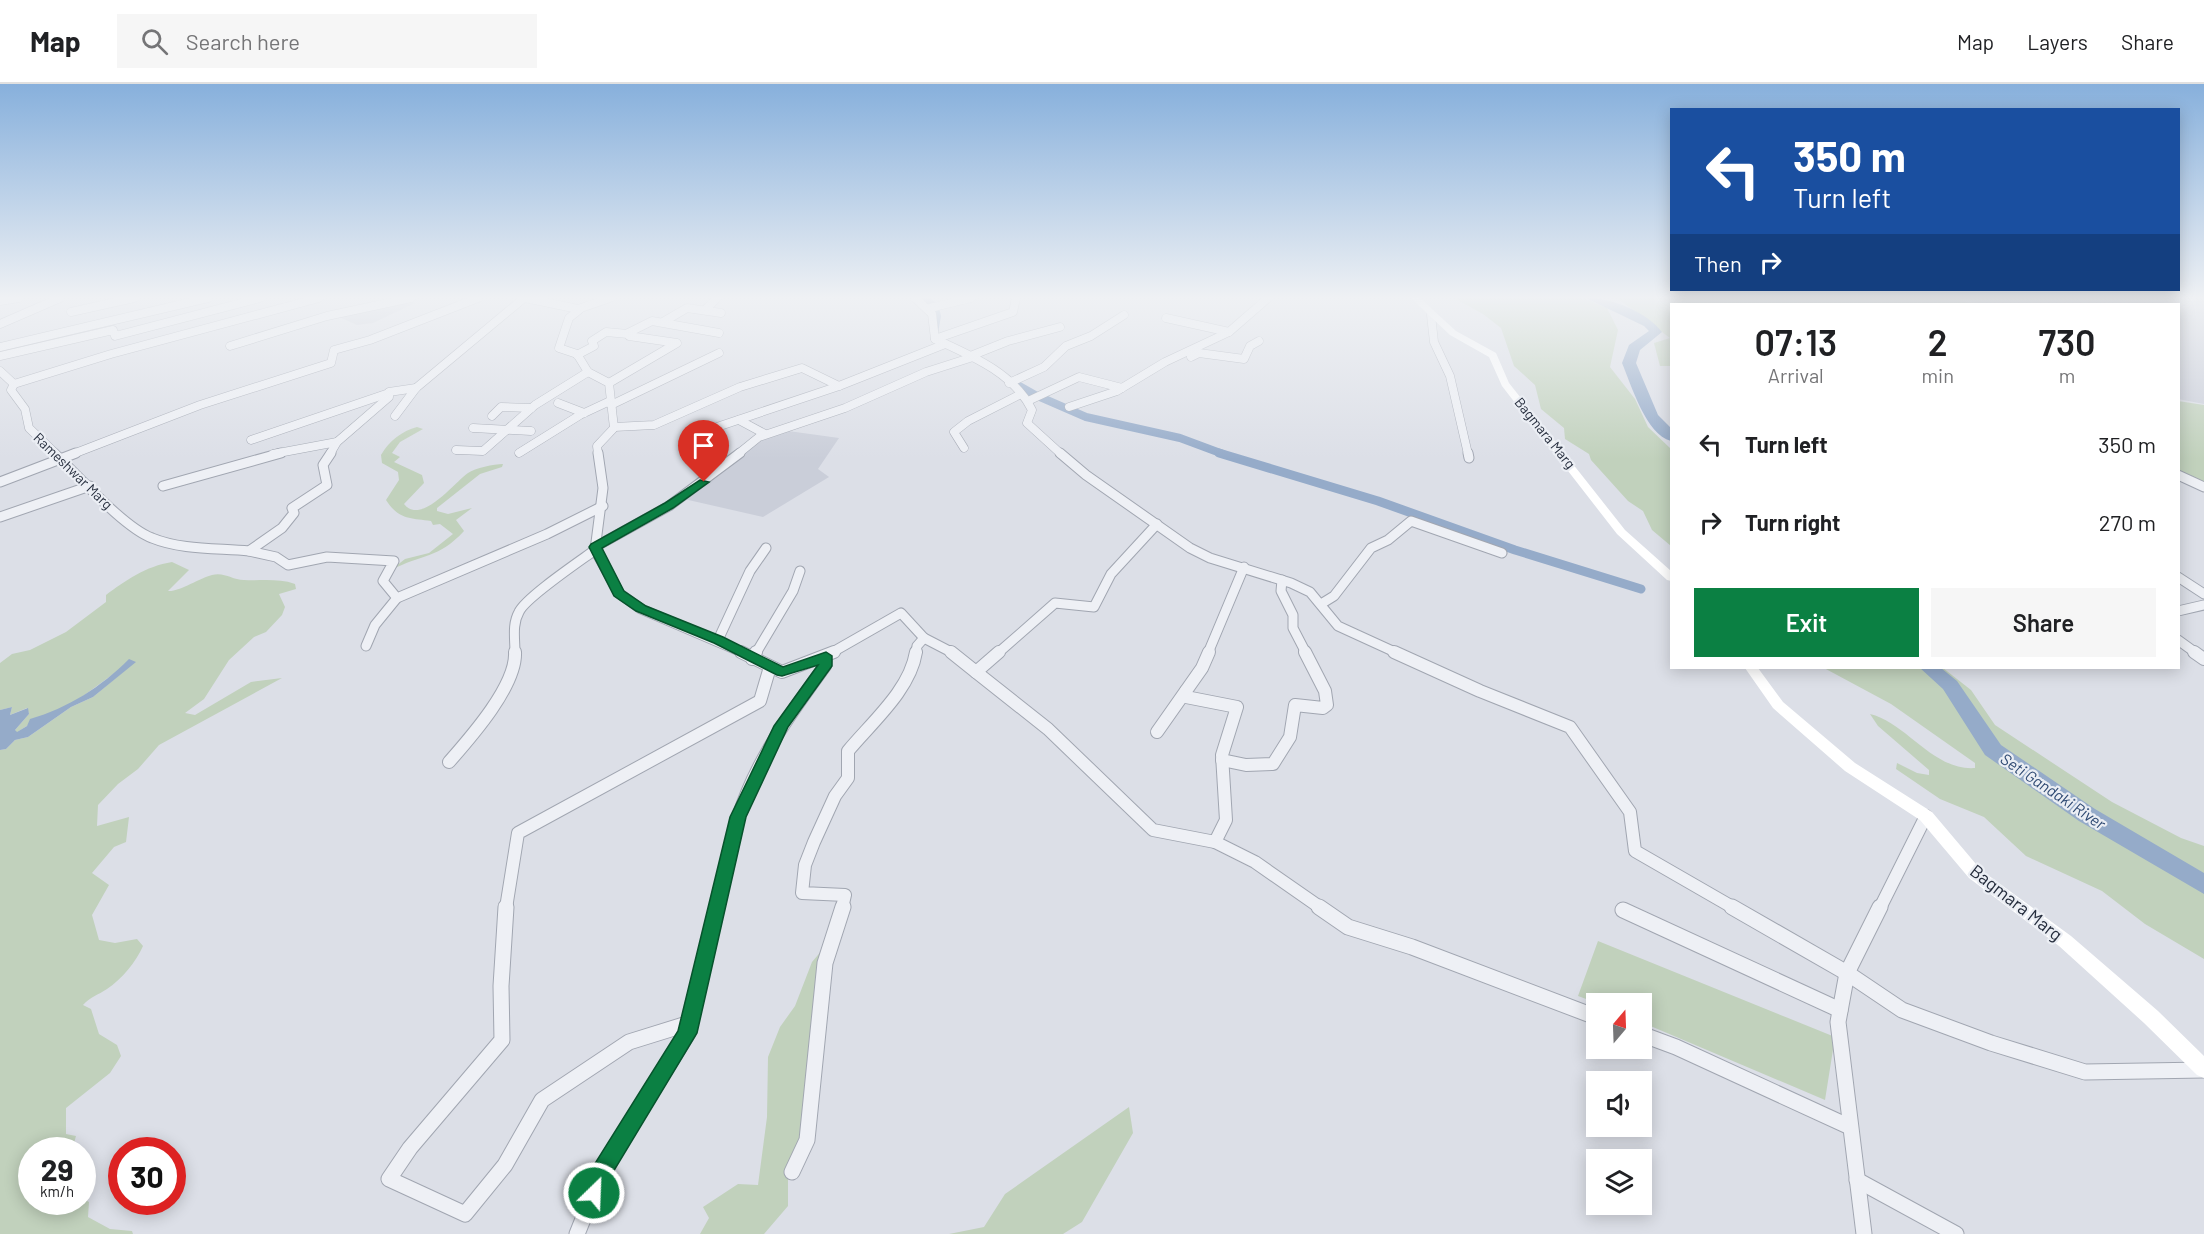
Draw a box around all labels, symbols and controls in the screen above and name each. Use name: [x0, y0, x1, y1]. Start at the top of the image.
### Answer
search box: [117, 14, 537, 68]
text: Map: [30, 24, 81, 58]
icon: search: [138, 25, 171, 58]
text: Search here: [186, 28, 300, 54]
text: Map: [1957, 29, 1994, 54]
text: Layers: [2027, 29, 2088, 54]
text: Share: [2121, 29, 2174, 54]
text: 350 m: [1793, 130, 1906, 180]
icon: left: [1694, 132, 1772, 210]
text: Turn left: [1793, 181, 1891, 213]
icon: right: [1754, 246, 1787, 279]
text: Then: [1694, 250, 1742, 276]
text: 07:13: [1754, 320, 1837, 363]
text: 2: [1928, 320, 1948, 363]
text: 730: [2038, 320, 2096, 363]
text: Arrival: [1768, 363, 1824, 387]
text: min: [1922, 363, 1954, 387]
text: m: [2059, 363, 2075, 387]
street label: Bagmara Marg: [1512, 394, 1579, 472]
pin: [678, 420, 729, 482]
icon: left: [1694, 428, 1727, 461]
street label: Rameshwar Marg: [30, 429, 116, 513]
icon: arrive: [687, 429, 720, 462]
text: Turn left: [1745, 431, 1828, 457]
text: 350 m: [2098, 431, 2156, 457]
icon: right: [1694, 506, 1727, 539]
text: Turn right: [1745, 509, 1840, 535]
text: 270 m: [2099, 509, 2156, 535]
button: Exit: [1694, 588, 1919, 657]
button: Share: [1931, 588, 2156, 657]
water label: Seti Gandaki River: [1997, 749, 2110, 833]
street label: Bagmara Marg: [1966, 859, 2067, 945]
north arrow: [1586, 993, 1652, 1059]
map controls: [1586, 993, 1652, 1215]
button: sound: [1586, 1071, 1652, 1137]
speed limit sign: 30: [108, 1137, 186, 1215]
button: layers: [1586, 1149, 1652, 1215]
text: 29: [41, 1151, 73, 1187]
position arrow: [562, 1161, 626, 1225]
text: km/h: [40, 1182, 74, 1200]

